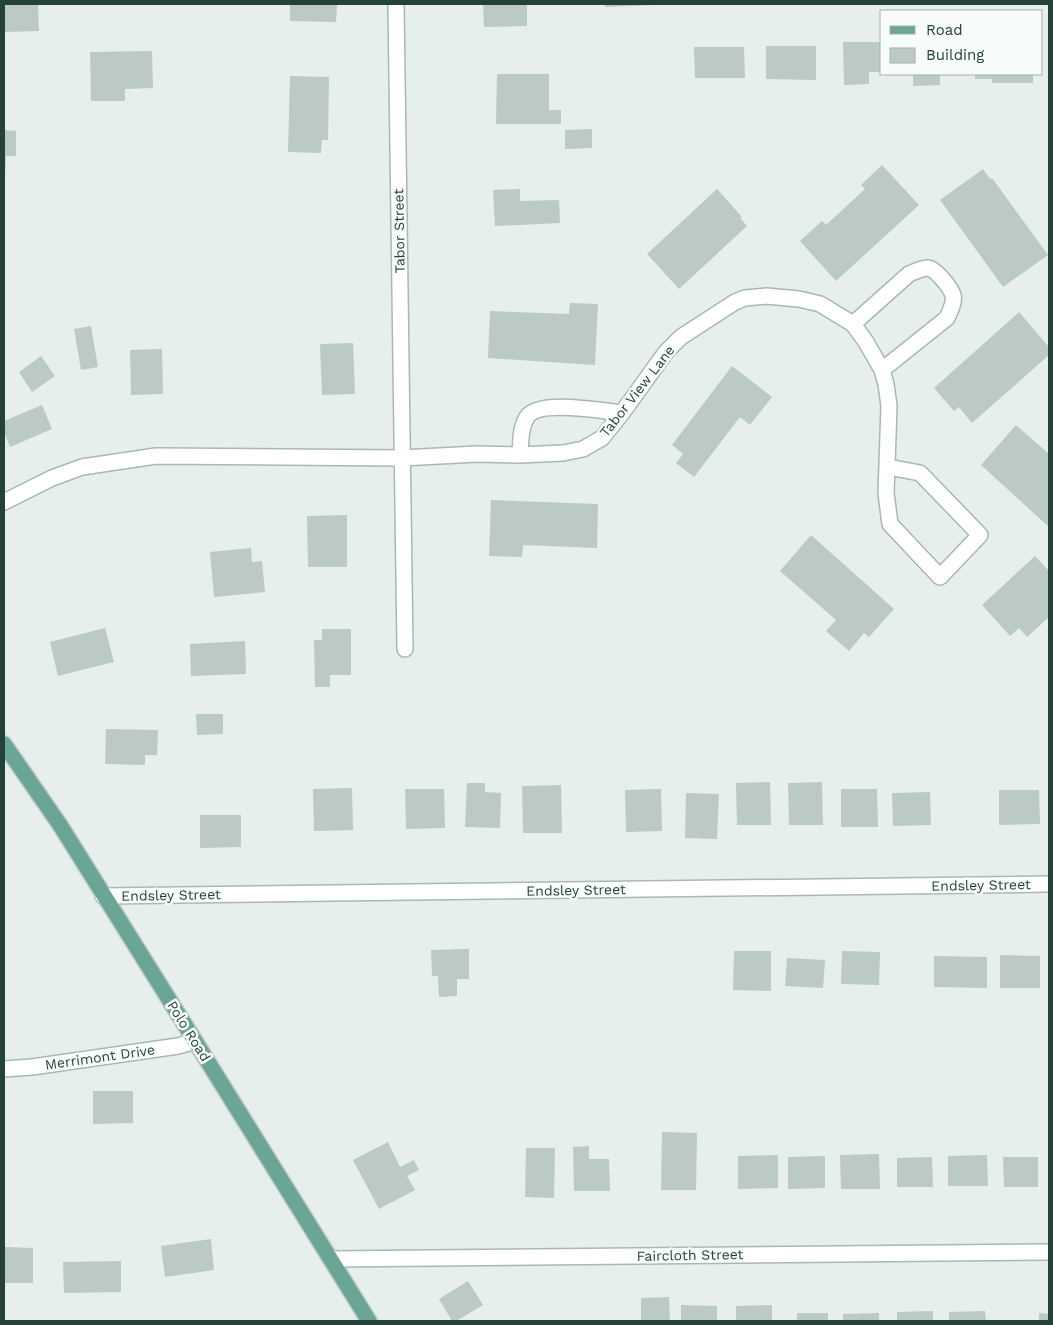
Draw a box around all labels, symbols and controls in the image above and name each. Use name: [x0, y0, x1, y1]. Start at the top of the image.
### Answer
legend: [880, 10, 1043, 75]
text: Road: [926, 21, 963, 39]
text: Building: [926, 46, 984, 64]
street label: Tabor Street: [390, 189, 408, 273]
street label: Tabor View Lane: [596, 342, 678, 440]
street label: Endsley Street: [931, 876, 1031, 894]
street label: Endsley Street: [526, 881, 626, 899]
street label: Endsley Street: [121, 886, 221, 904]
street label: Polo Road: [164, 998, 214, 1064]
street label: Merrimont Drive: [44, 1041, 156, 1073]
street label: Faircloth Street: [636, 1246, 744, 1264]

